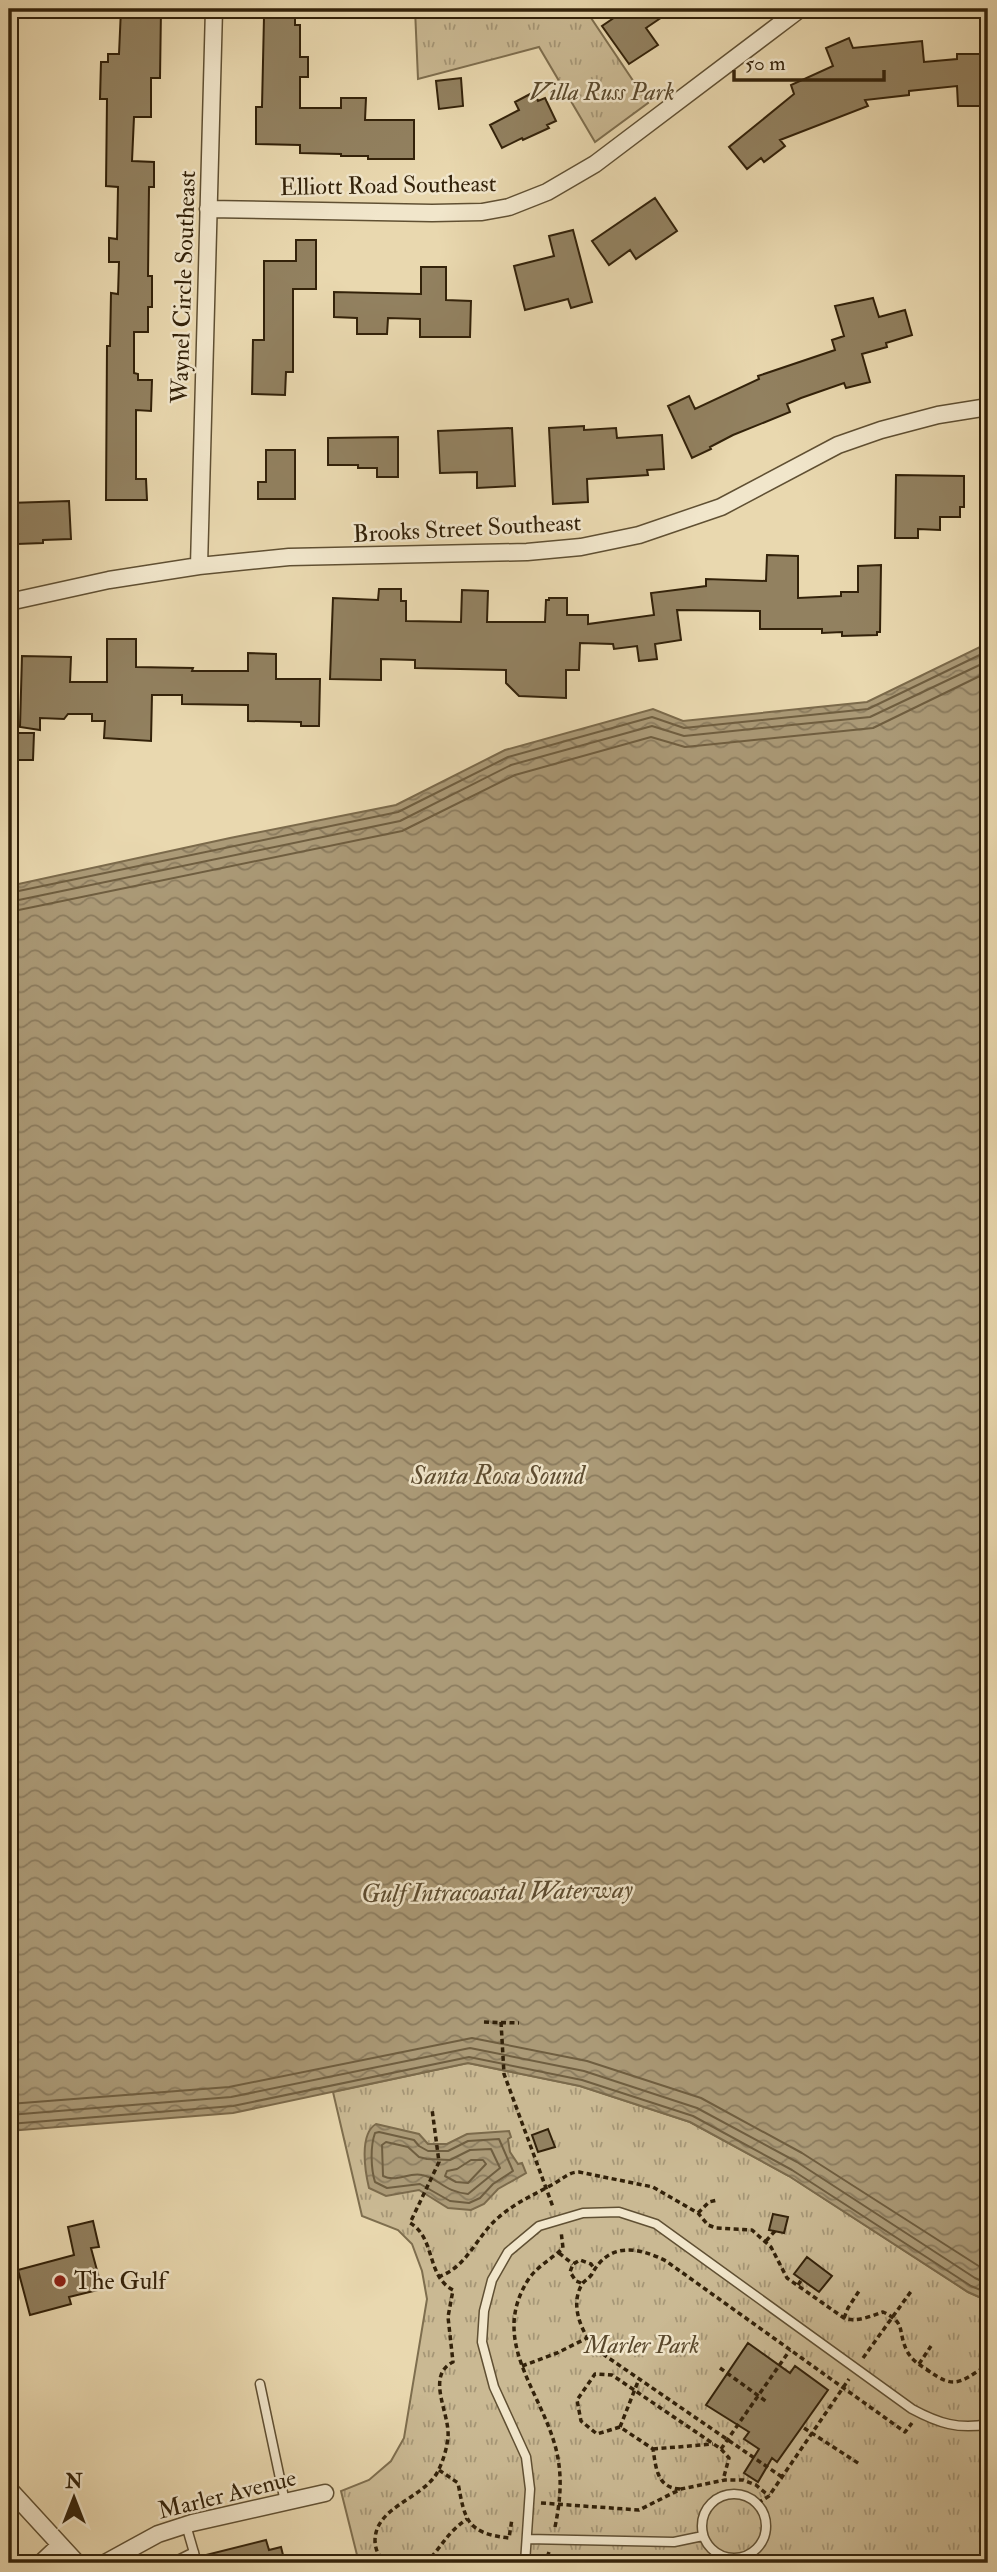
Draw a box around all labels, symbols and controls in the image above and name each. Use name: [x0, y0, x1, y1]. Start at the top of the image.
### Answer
scale bar: [734, 38, 885, 82]
text: 50 m: [745, 50, 786, 77]
park label: Villa Russ Park: [529, 77, 675, 108]
street label: Elliott Road Southeast: [279, 168, 497, 203]
street label: Waynel Circle Southeast: [164, 170, 203, 405]
street label: Brooks Street Southeast: [352, 507, 582, 550]
water label: Santa Rosa Sound: [410, 1460, 587, 1492]
water label: Gulf Intracoastal Waterway: [361, 1874, 633, 1910]
place label: The Gulf: [74, 2266, 169, 2297]
marker: The Gulf: [52, 2273, 68, 2289]
park label: Marler Park: [583, 2330, 700, 2361]
street label: Marler Avenue: [155, 2462, 299, 2527]
north arrow: [38, 2464, 108, 2534]
text: N: [64, 2470, 83, 2494]

